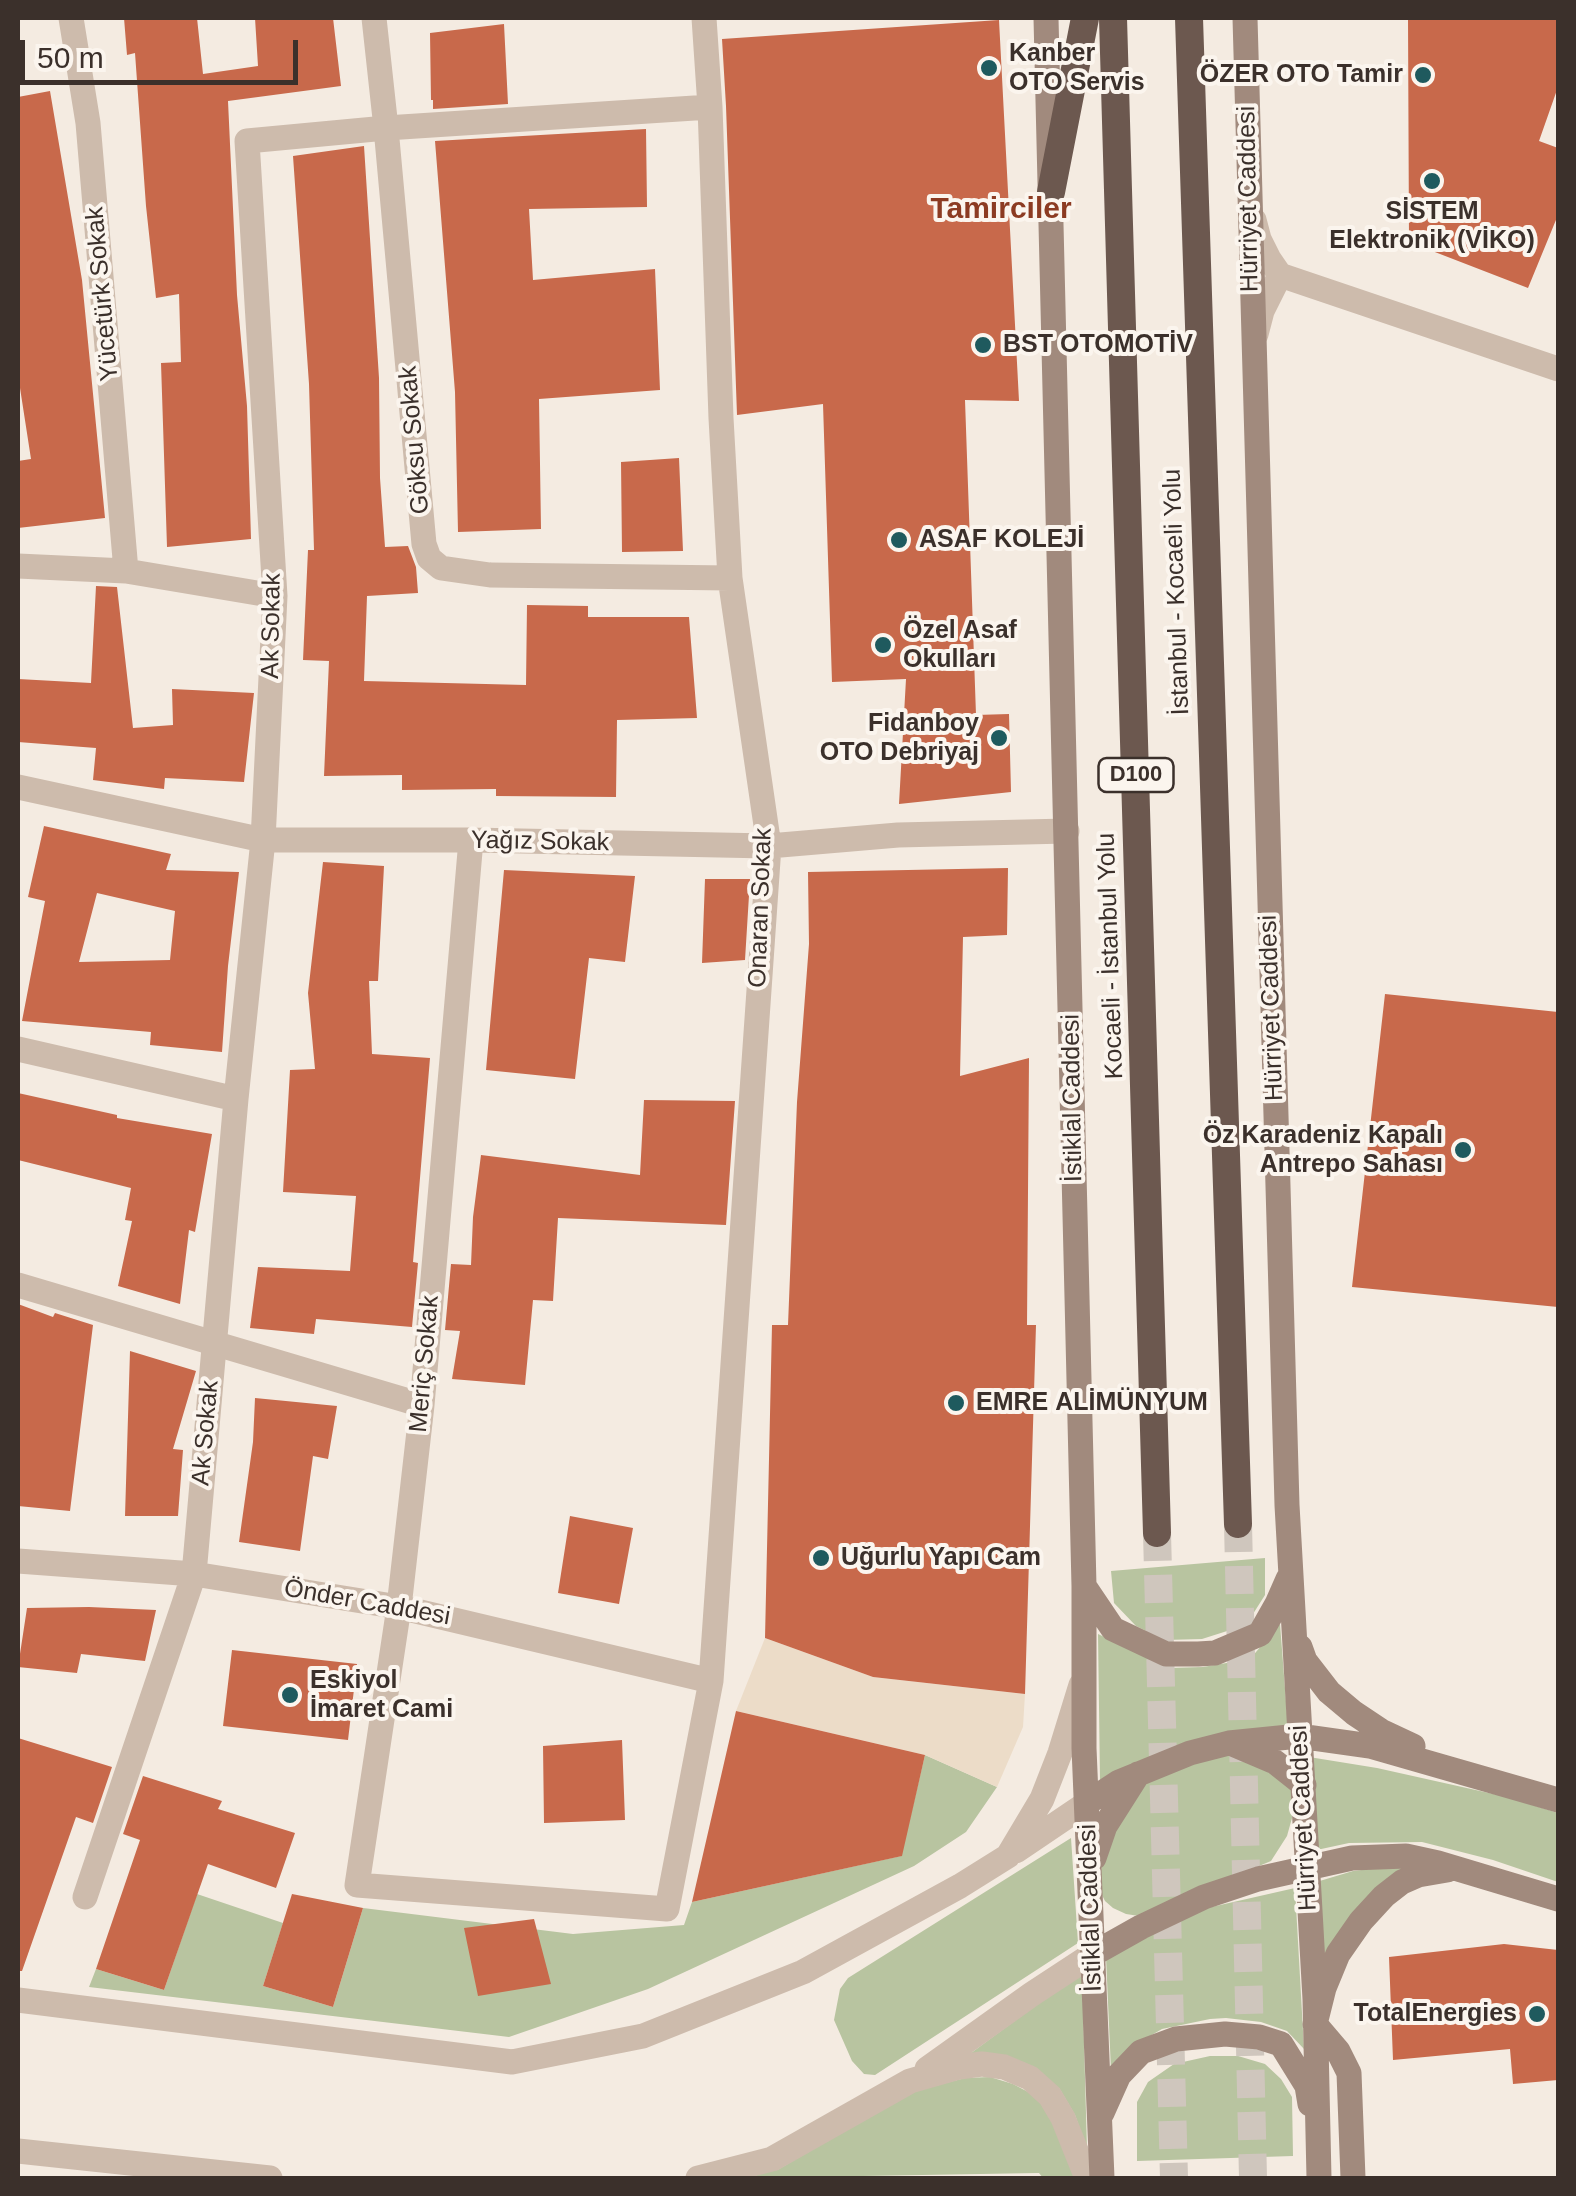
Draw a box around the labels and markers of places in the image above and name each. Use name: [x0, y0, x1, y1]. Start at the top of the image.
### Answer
place label: Kanber OTO Servis: [1009, 39, 1145, 98]
marker: Kanber OTO Servis: [978, 57, 1000, 79]
place label: ÖZER OTO Tamir: [1200, 60, 1403, 90]
marker: ÖZER OTO Tamir: [1412, 64, 1434, 86]
marker: SİSTEM Elektronik (VİKO): [1421, 170, 1443, 192]
place label: SİSTEM Elektronik (VİKO): [1329, 197, 1535, 256]
place label: BST OTOMOTİV: [1003, 330, 1193, 360]
marker: BST OTOMOTİV: [972, 334, 994, 356]
place label: ASAF KOLEJİ: [919, 525, 1084, 555]
marker: ASAF KOLEJİ: [888, 529, 910, 551]
place label: Özel Asaf Okulları: [903, 616, 1017, 675]
marker: Özel Asaf Okulları: [872, 634, 894, 656]
place label: Fidanboy OTO Debriyaj: [820, 709, 979, 768]
marker: Fidanboy OTO Debriyaj: [988, 727, 1010, 749]
place label: Öz Karadeniz Kapalı Antrepo Sahası: [1203, 1121, 1443, 1180]
marker: Öz Karadeniz Kapalı Antrepo Sahası: [1452, 1139, 1474, 1161]
place label: EMRE ALİMÜNYUM: [976, 1388, 1208, 1418]
marker: EMRE ALİMÜNYUM: [945, 1392, 967, 1414]
place label: Uğurlu Yapı Cam: [841, 1543, 1041, 1573]
marker: Uğurlu Yapı Cam: [810, 1547, 832, 1569]
place label: Eskiyol İmaret Cami: [310, 1666, 453, 1725]
marker: Eskiyol İmaret Cami: [279, 1684, 301, 1706]
place label: TotalEnergies: [1354, 1999, 1517, 2029]
marker: TotalEnergies: [1526, 2003, 1548, 2025]

